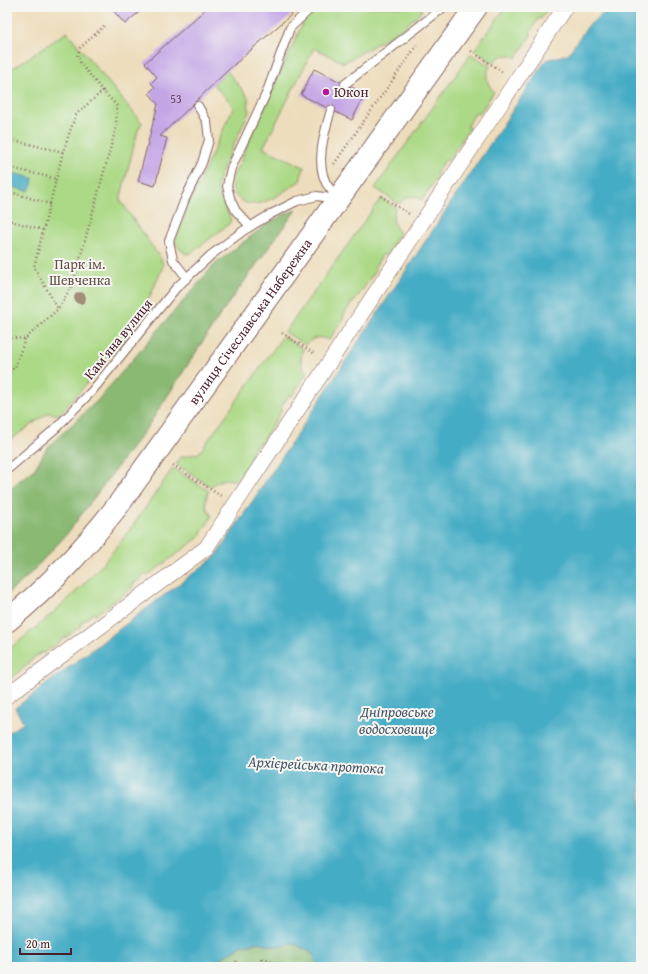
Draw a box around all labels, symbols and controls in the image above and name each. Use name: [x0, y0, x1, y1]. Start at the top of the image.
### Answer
place label: Юкон: [334, 82, 369, 102]
marker: Юкон: [321, 87, 331, 97]
house number: 53: [170, 90, 182, 107]
street label: вулиця Січеславська Набережна: [184, 234, 317, 409]
park label: Парк iм. Шевченка: [49, 254, 111, 290]
street label: Кам'яна вулиця: [79, 294, 157, 384]
water label: Дніпровське водосховище: [359, 701, 435, 739]
water label: Архієрейська протока: [247, 750, 384, 779]
scale bar: [20, 930, 71, 956]
text: 20 m: [26, 935, 50, 952]

